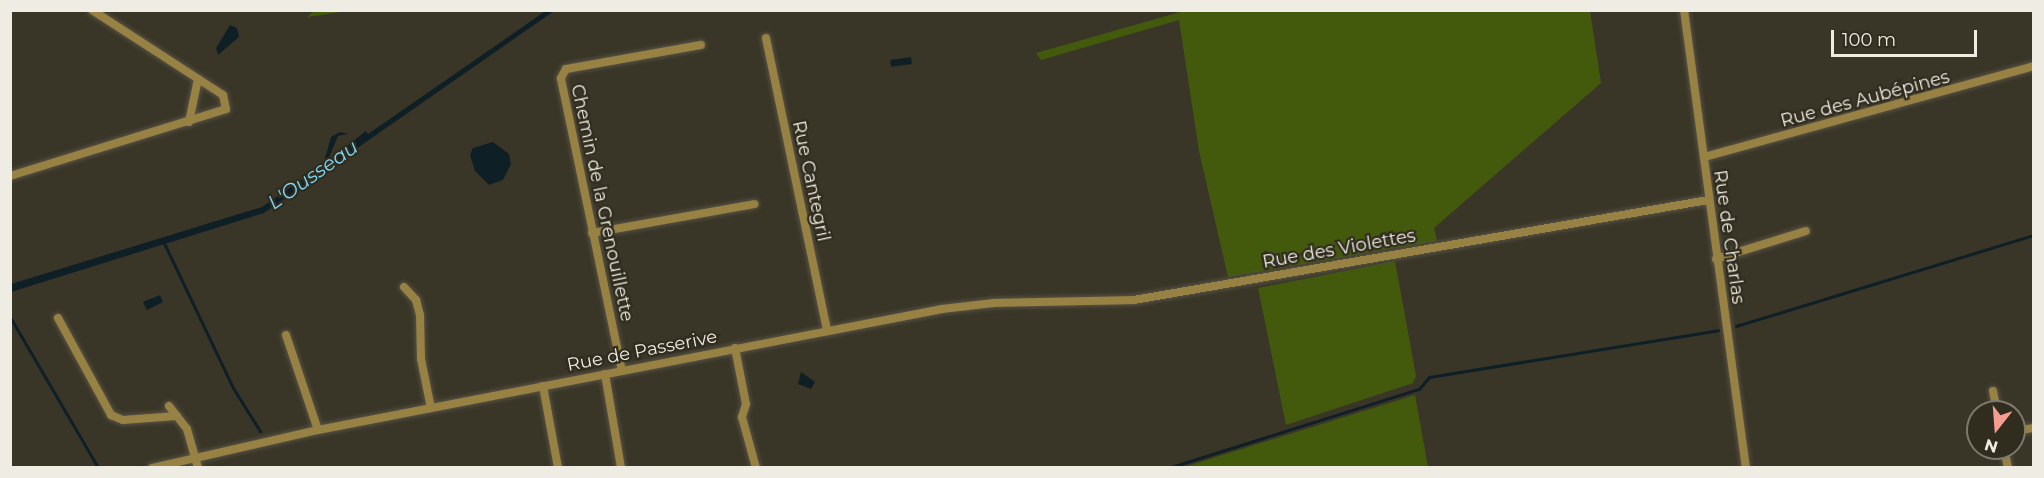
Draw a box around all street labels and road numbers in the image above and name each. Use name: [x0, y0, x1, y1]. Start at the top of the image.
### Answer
street label: Rue des Aubépines: [1778, 66, 1952, 132]
street label: Chemin de la Grenouillette: [566, 82, 638, 324]
street label: Rue Cantegril: [788, 119, 834, 243]
street label: Rue de Charlas: [1709, 168, 1749, 306]
street label: Rue des Violettes: [1261, 225, 1417, 273]
street label: Rue de Passerive: [565, 326, 719, 376]

